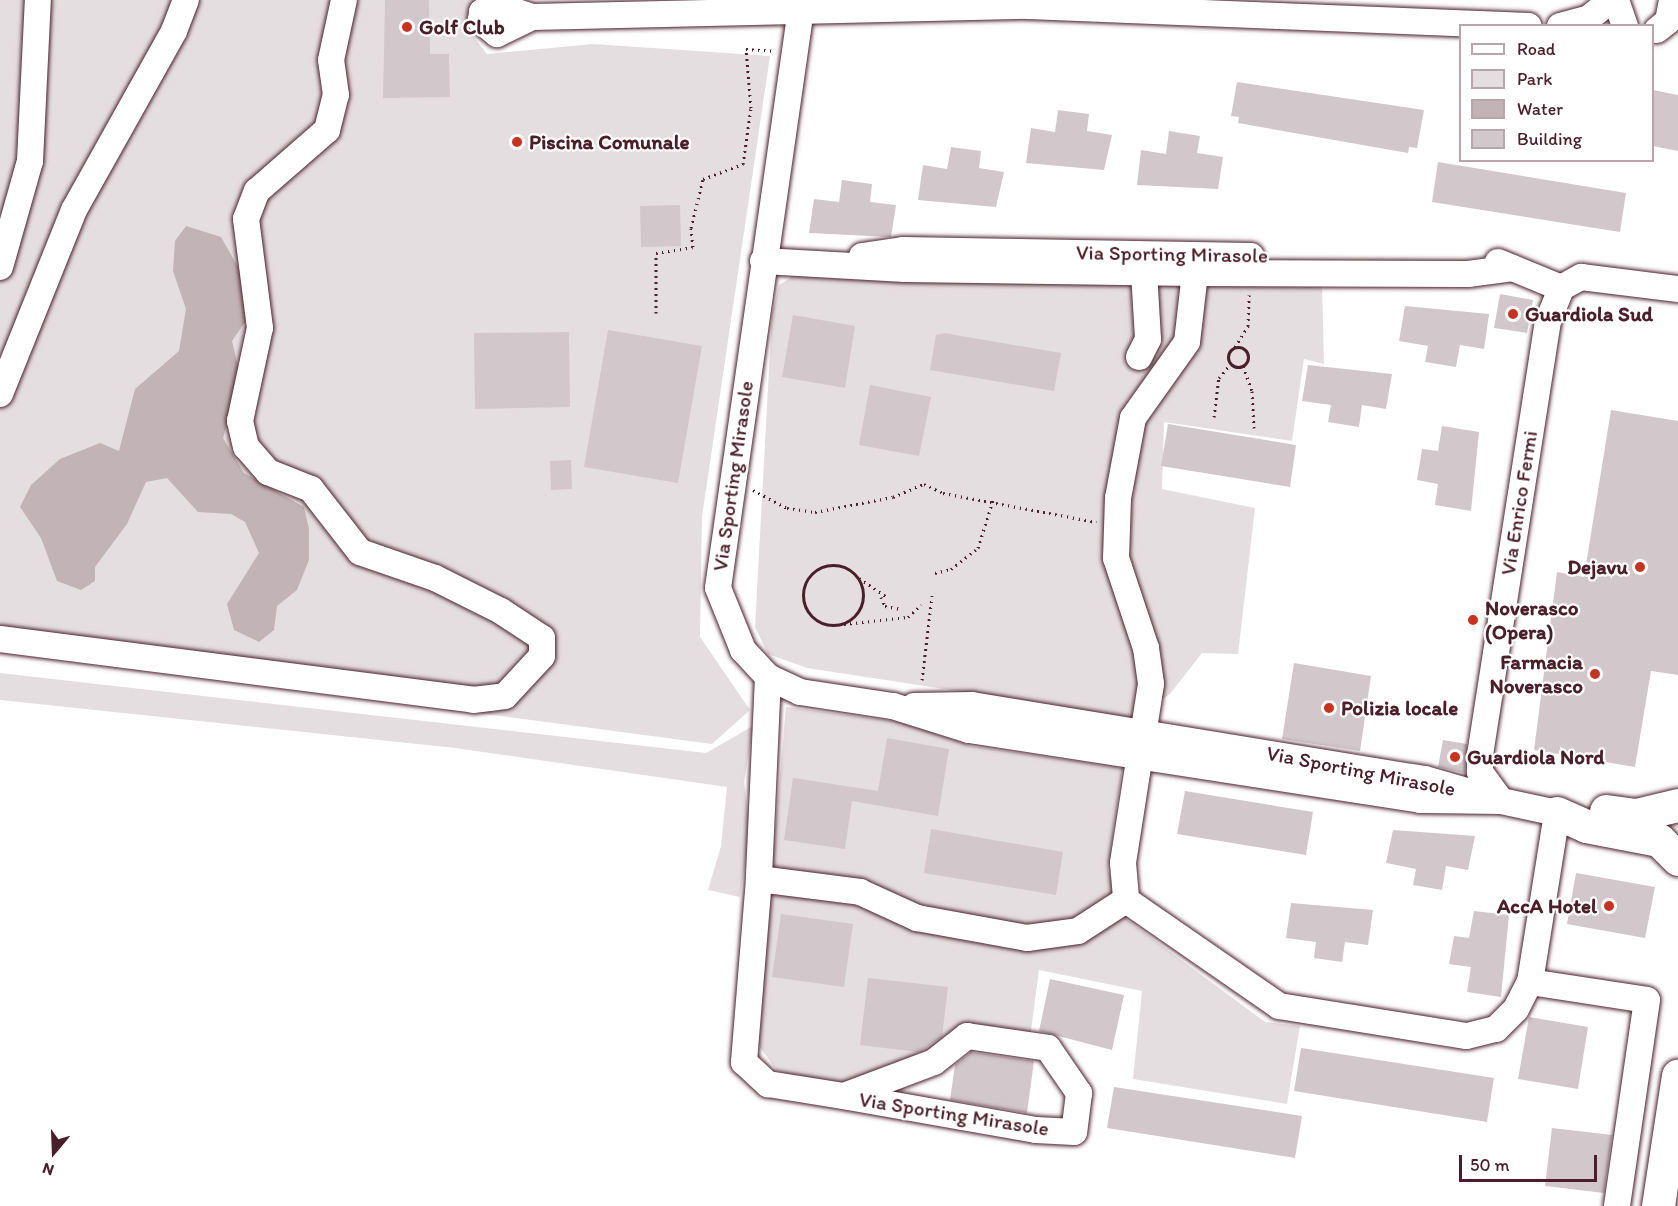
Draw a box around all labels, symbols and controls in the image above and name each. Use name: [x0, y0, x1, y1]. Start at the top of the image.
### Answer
place label: Golf Club: [419, 14, 505, 40]
marker: Golf Club: [400, 20, 414, 34]
legend: [1459, 24, 1654, 162]
text: Road: [1517, 38, 1556, 60]
text: Park: [1517, 68, 1552, 90]
text: Water: [1517, 98, 1563, 120]
text: Building: [1517, 128, 1582, 150]
place label: Piscina Comunale: [529, 129, 690, 155]
marker: Piscina Comunale: [510, 135, 524, 149]
street label: Via Sporting Mirasole: [1076, 240, 1268, 268]
place label: Guardiola Sud: [1525, 301, 1653, 327]
marker: Guardiola Sud: [1506, 307, 1520, 321]
street label: Via Sporting Mirasole: [707, 379, 759, 573]
street label: Via Enrico Fermi: [1495, 429, 1543, 577]
place label: Dejavu: [1567, 554, 1628, 580]
marker: Dejavu: [1633, 560, 1647, 574]
place label: Noverasco (Opera): [1485, 595, 1578, 645]
marker: Noverasco (Opera): [1466, 613, 1480, 627]
place label: Farmacia Noverasco: [1490, 649, 1583, 699]
marker: Farmacia Noverasco: [1588, 667, 1602, 681]
place label: Polizia locale: [1341, 695, 1458, 721]
marker: Polizia locale: [1322, 701, 1336, 715]
street label: Via Sporting Mirasole: [1265, 740, 1457, 802]
place label: Guardiola Nord: [1467, 744, 1605, 770]
marker: Guardiola Nord: [1448, 750, 1462, 764]
place label: AccA Hotel: [1497, 893, 1597, 919]
marker: AccA Hotel: [1602, 899, 1616, 913]
street label: Via Sporting Mirasole: [857, 1087, 1051, 1141]
north arrow: [24, 1122, 84, 1182]
scale bar: [1462, 1143, 1600, 1181]
text: 50 m: [1470, 1154, 1510, 1176]
text: N: [40, 1159, 56, 1180]

